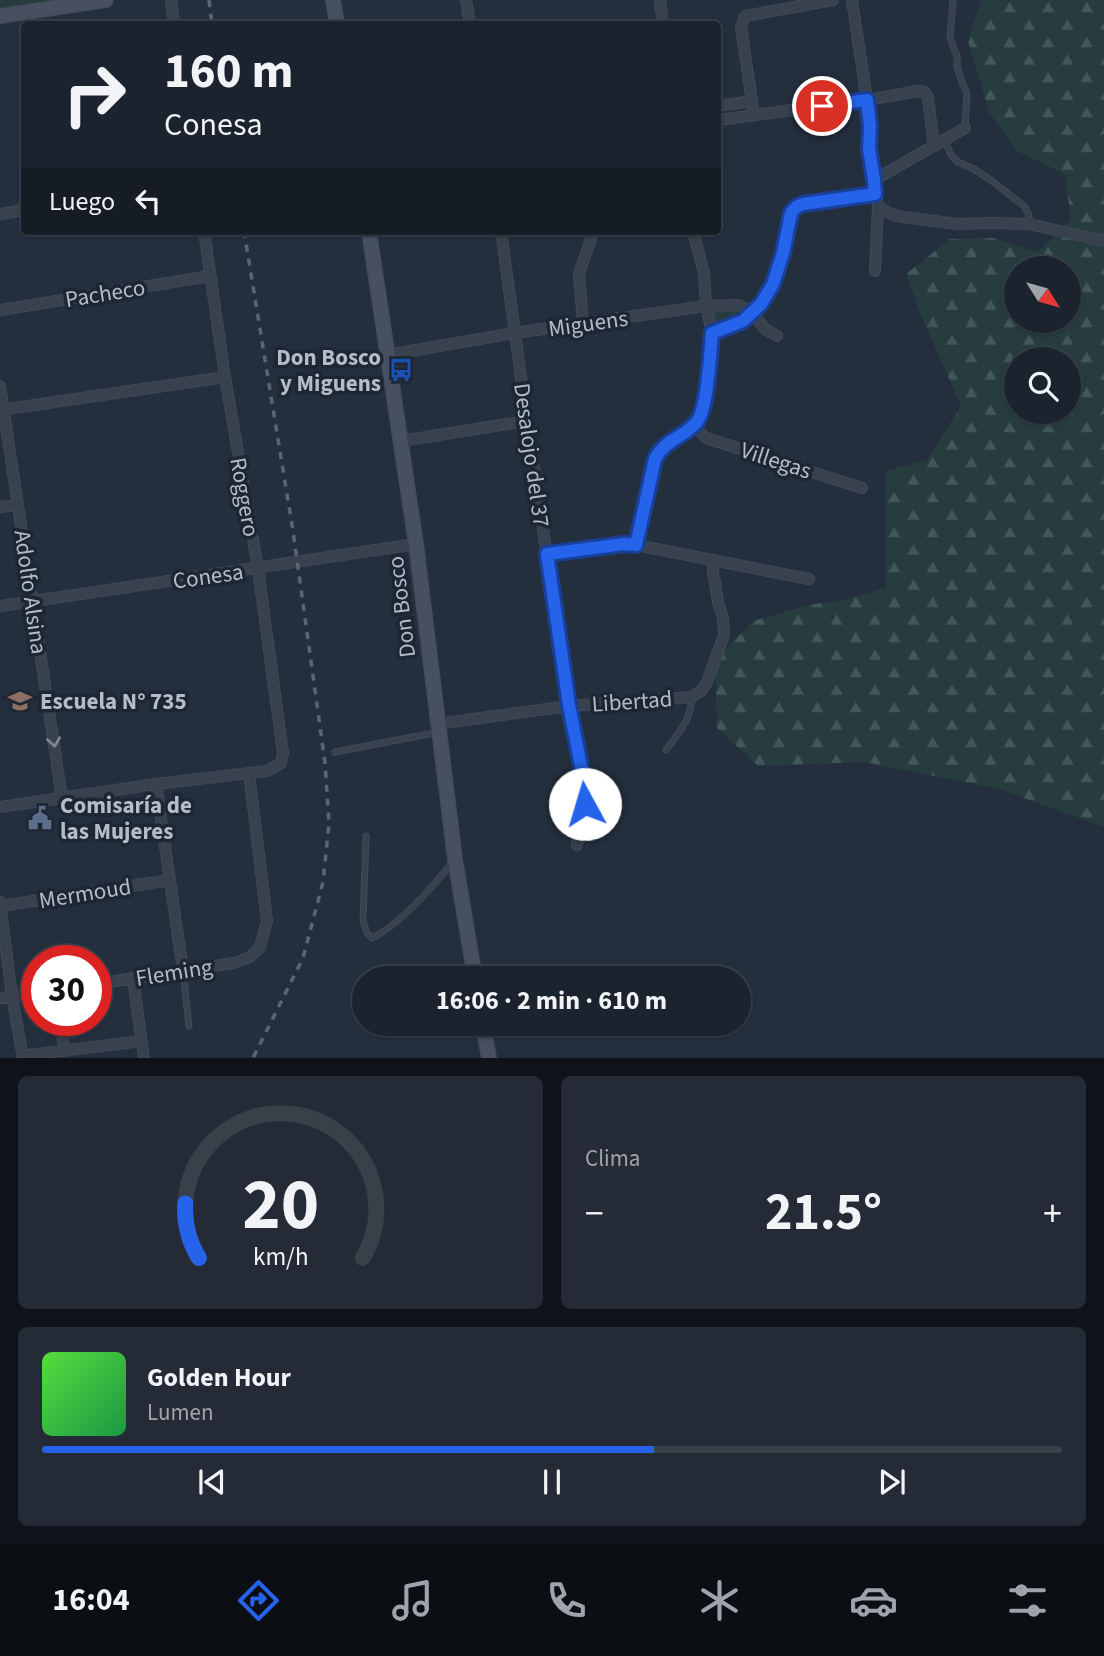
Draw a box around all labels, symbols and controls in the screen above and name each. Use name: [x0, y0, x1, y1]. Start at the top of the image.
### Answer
text: 160 m: [164, 37, 293, 107]
icon: right: [49, 49, 140, 140]
pin: [792, 76, 852, 136]
icon: arrive: [803, 87, 841, 125]
text: Conesa: [164, 102, 263, 148]
icon: left: [129, 182, 167, 220]
text: Luego: [49, 183, 115, 220]
north arrow: [1004, 256, 1082, 332]
map controls: [1004, 256, 1081, 424]
street label: Pacheco: [63, 271, 147, 316]
street label: Miguens: [546, 302, 630, 345]
place label: Don Bosco y Miguens: [276, 341, 381, 400]
button: search: [1004, 347, 1081, 424]
bus stop icon: Don Bosco y Miguens: [387, 356, 415, 384]
street label: Desalojo del 37: [505, 381, 558, 529]
street label: Villegas: [736, 434, 816, 487]
street label: Roggero: [221, 455, 268, 539]
street label: Adolfo Alsina: [5, 528, 56, 656]
street label: Don Bosco: [379, 554, 424, 659]
street label: Conesa: [171, 555, 245, 598]
street label: Libertad: [591, 682, 673, 721]
place label: Escuela N° 735: [40, 685, 187, 718]
school or university icon: Escuela N° 735: [6, 687, 34, 715]
one-way arrow: [46, 736, 61, 748]
position arrow: [548, 767, 622, 841]
place label: Comisaría de las Mujeres: [60, 789, 192, 848]
public building icon: Comisaría de las Mujeres: [26, 804, 54, 832]
street label: Mermoud: [37, 870, 134, 917]
speed limit sign: 30: [21, 945, 112, 1036]
street label: Fleming: [133, 950, 215, 995]
text: 16:06 · 2 min · 610 m: [436, 982, 667, 1019]
text: Clima: [585, 1142, 640, 1175]
text: 20: [242, 1154, 319, 1258]
text: 21.5°: [765, 1176, 882, 1250]
text: −: [585, 1187, 604, 1241]
text: +: [1043, 1187, 1062, 1241]
text: km/h: [253, 1239, 308, 1275]
text: Golden Hour: [147, 1359, 291, 1396]
text: Lumen: [147, 1396, 214, 1429]
icon: previous: [193, 1463, 231, 1501]
icon: pause: [533, 1463, 571, 1501]
icon: next: [873, 1463, 911, 1501]
icon: directions: [234, 1576, 283, 1625]
icon: music: [388, 1576, 437, 1625]
icon: phone: [542, 1576, 591, 1625]
icon: climate: [695, 1576, 744, 1625]
icon: car: [849, 1576, 898, 1625]
icon: filters: [1003, 1576, 1052, 1625]
text: 16:04: [52, 1577, 130, 1623]

